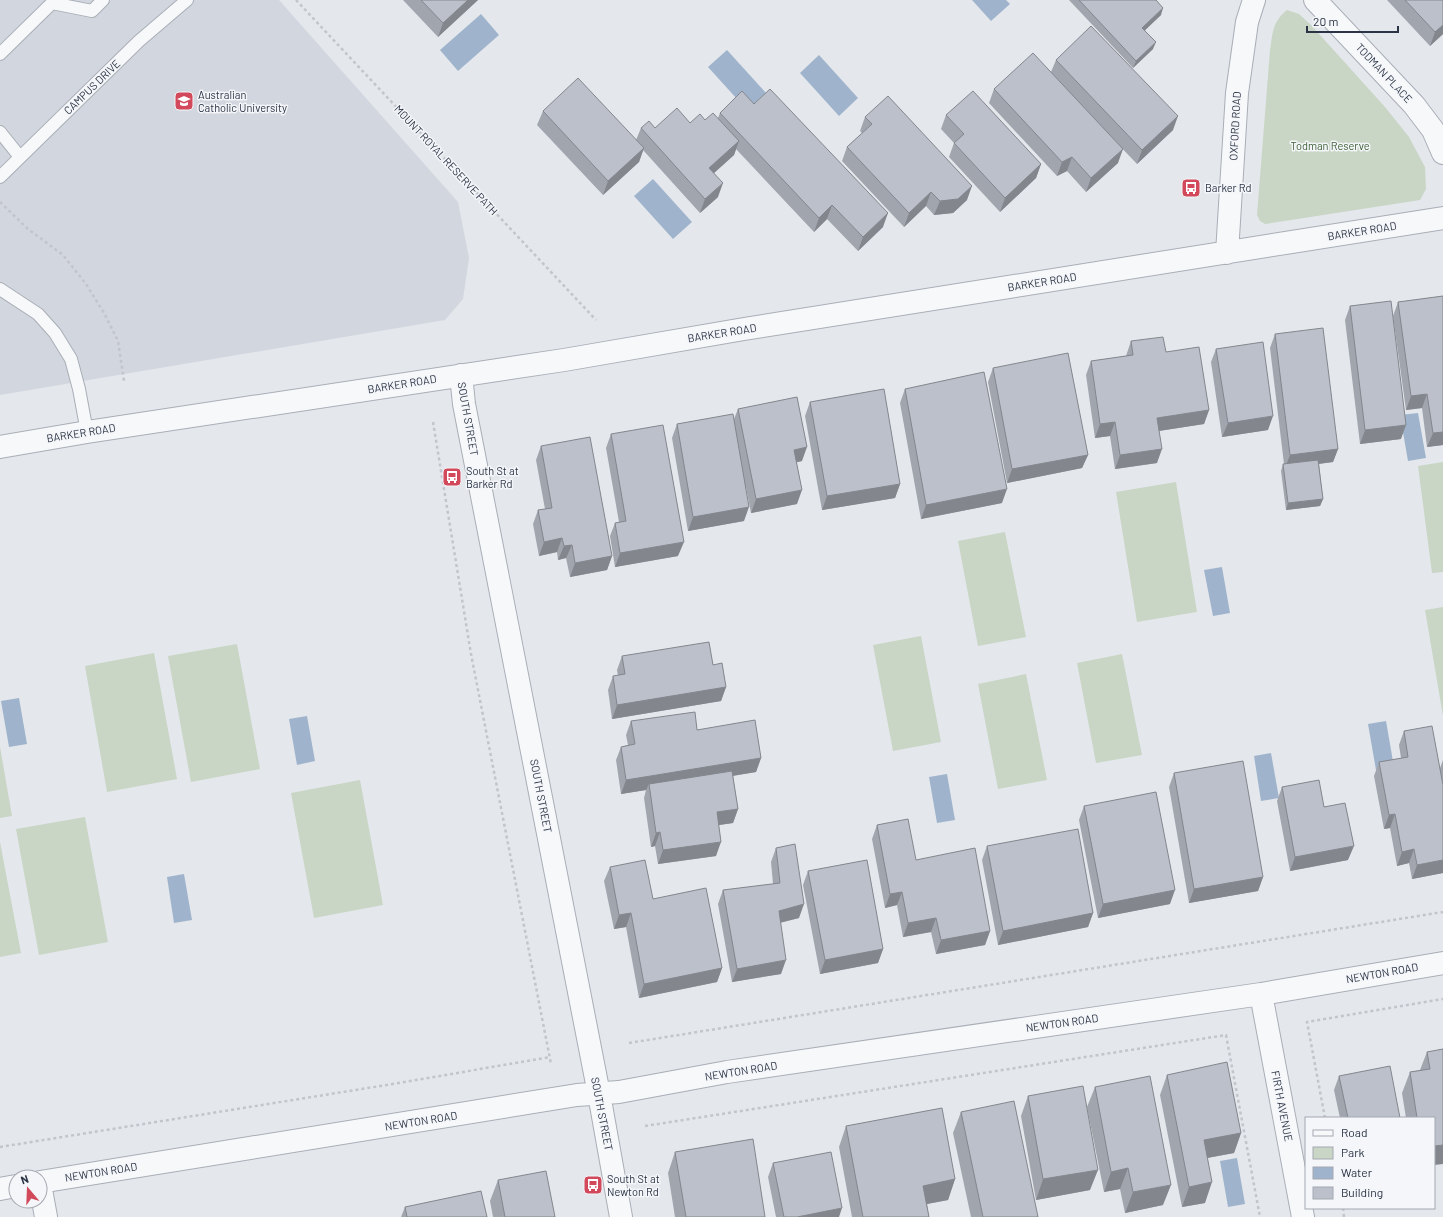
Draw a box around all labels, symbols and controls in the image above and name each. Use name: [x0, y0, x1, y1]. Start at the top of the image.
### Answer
scale bar: [1307, 8, 1398, 34]
text: 20 m: [1313, 14, 1339, 28]
street label: TODMAN PLACE: [1353, 40, 1415, 105]
street label: CAMPUS DRIVE: [61, 56, 123, 117]
place label: Australian Catholic University: [198, 88, 287, 114]
school or university icon: Australian Catholic University: [173, 90, 195, 112]
street label: OXFORD ROAD: [1226, 91, 1243, 161]
street label: MOUNT ROYAL RESERVE PATH: [392, 102, 501, 217]
park label: Todman Reserve: [1290, 139, 1370, 152]
bus stop icon: Barker Rd: [1180, 177, 1202, 199]
place label: Barker Rd: [1205, 181, 1252, 194]
street label: BARKER ROAD: [1327, 219, 1397, 242]
street label: BARKER ROAD: [1007, 270, 1077, 293]
street label: BARKER ROAD: [687, 321, 757, 344]
street label: BARKER ROAD: [367, 372, 437, 395]
street label: SOUTH STREET: [456, 381, 481, 457]
street label: BARKER ROAD: [46, 421, 116, 444]
place label: South St at Barker Rd: [466, 464, 519, 490]
bus stop icon: South St at Barker Rd: [441, 466, 463, 488]
street label: SOUTH STREET: [528, 758, 555, 834]
street label: NEWTON ROAD: [1345, 960, 1419, 985]
street label: NEWTON ROAD: [1025, 1011, 1099, 1034]
street label: NEWTON ROAD: [704, 1058, 778, 1083]
street label: FIRTH AVENUE: [1269, 1069, 1296, 1143]
street label: SOUTH STREET: [589, 1076, 616, 1152]
street label: NEWTON ROAD: [384, 1108, 458, 1133]
legend: [1305, 1117, 1435, 1209]
text: Road: [1341, 1125, 1368, 1139]
text: Park: [1341, 1145, 1365, 1159]
street label: NEWTON ROAD: [64, 1159, 138, 1184]
text: Water: [1341, 1165, 1373, 1179]
north arrow: [8, 1169, 48, 1209]
text: N: [19, 1172, 30, 1186]
place label: South St at Newton Rd: [607, 1172, 660, 1198]
bus stop icon: South St at Newton Rd: [582, 1174, 604, 1196]
text: Building: [1341, 1185, 1383, 1199]

